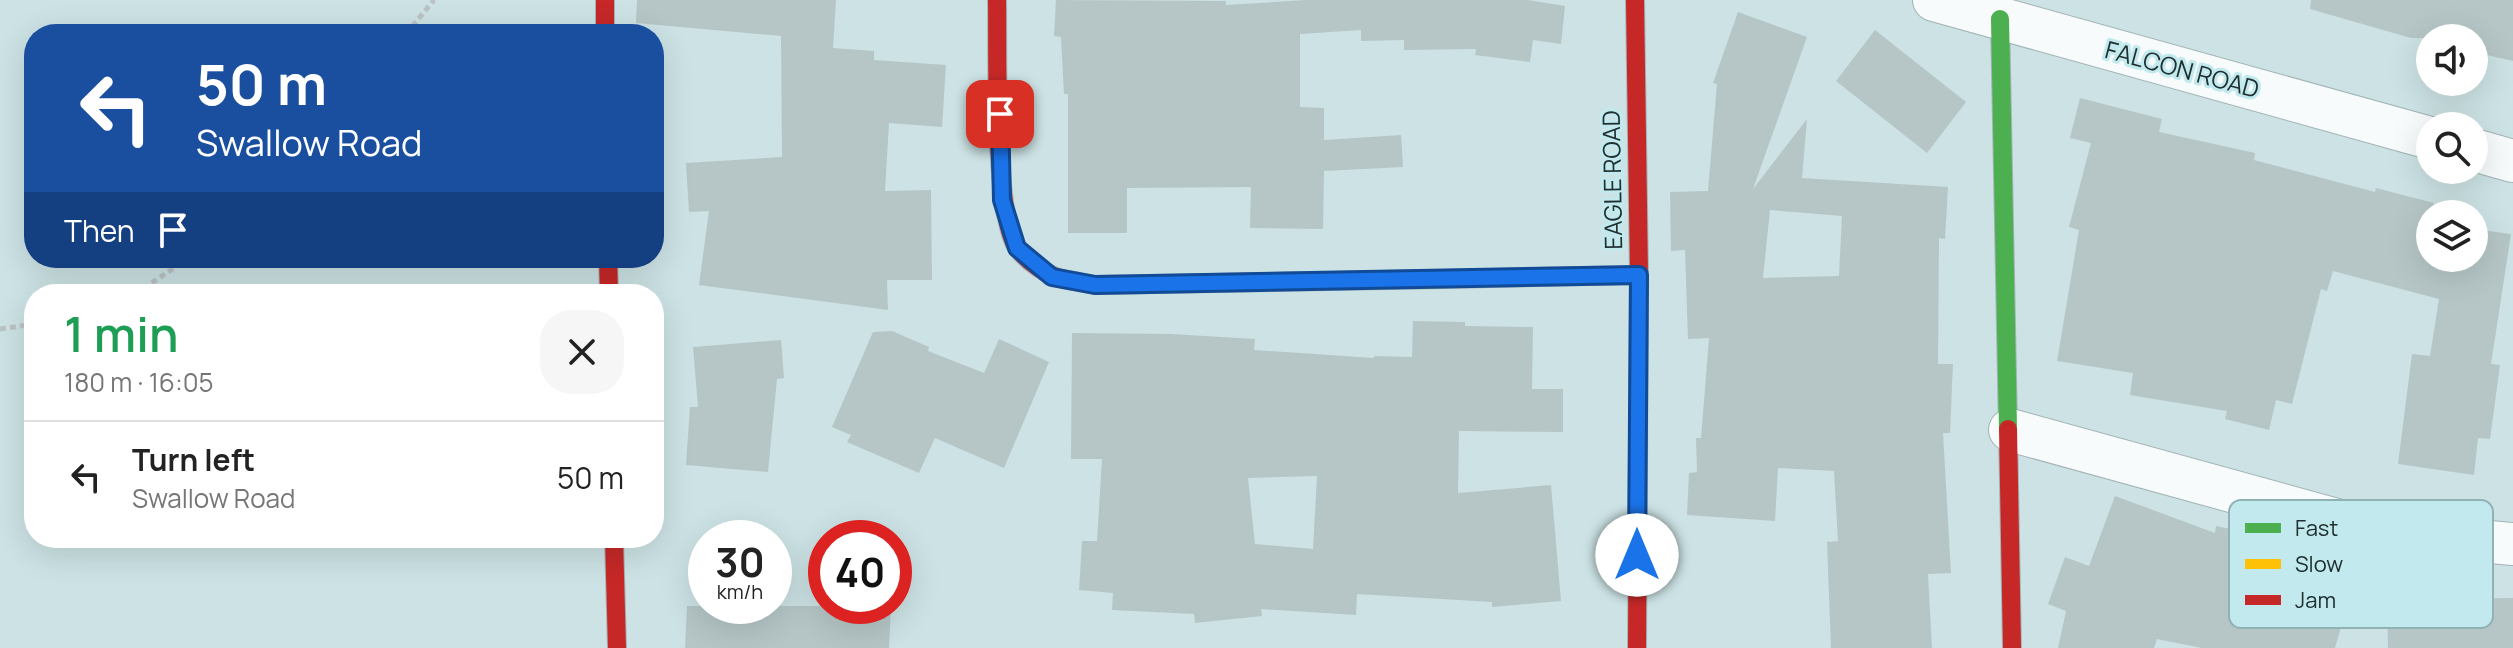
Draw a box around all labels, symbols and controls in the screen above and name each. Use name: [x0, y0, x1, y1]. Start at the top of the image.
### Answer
map controls: [2416, 24, 2488, 272]
button: sound: [2416, 24, 2488, 96]
street label: FALCON ROAD: [2102, 32, 2263, 105]
text: 50 m: [196, 45, 327, 122]
icon: left: [64, 56, 168, 160]
pin: [966, 80, 1034, 148]
icon: arrive: [978, 92, 1022, 136]
street label: EAGLE ROAD: [1594, 110, 1629, 250]
button: search: [2416, 112, 2488, 184]
text: Swallow Road: [196, 118, 422, 167]
button: layers: [2416, 200, 2488, 272]
icon: arrive: [151, 208, 195, 252]
text: Then: [64, 210, 135, 251]
text: 1 min: [64, 301, 178, 366]
button: close: [540, 310, 624, 394]
text: 180 m · 16:05: [64, 364, 214, 400]
text: Turn left: [132, 439, 255, 480]
icon: left: [64, 455, 108, 499]
text: 50 m: [557, 457, 624, 498]
text: Swallow Road: [132, 480, 295, 516]
legend: [2229, 500, 2493, 628]
position arrow: [1595, 513, 1679, 597]
text: Fast: [2295, 513, 2338, 543]
speed limit sign: 40: [808, 520, 912, 624]
text: 30: [715, 534, 765, 589]
text: Slow: [2295, 549, 2343, 579]
text: km/h: [717, 578, 763, 605]
text: Jam: [2295, 585, 2336, 615]

